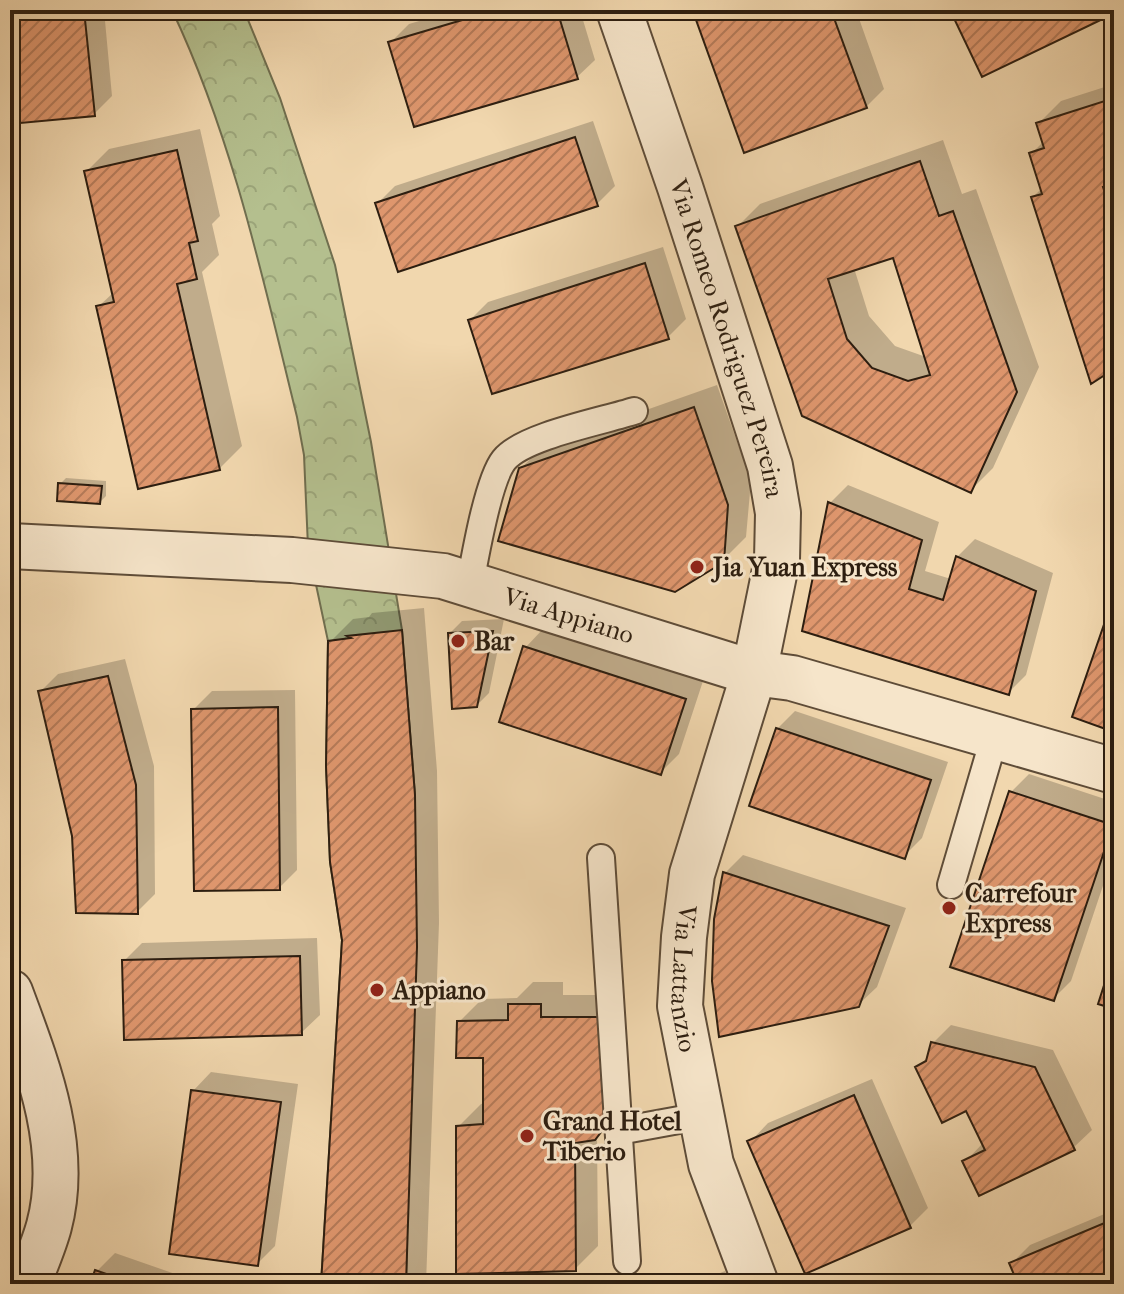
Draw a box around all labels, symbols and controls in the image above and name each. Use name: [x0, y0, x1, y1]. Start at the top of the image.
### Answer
street label: Via Romeo Rodriguez Pereira: [663, 174, 791, 501]
place label: Jia Yuan Express: [710, 552, 898, 583]
marker: Jia Yuan Express: [688, 558, 706, 576]
street label: Via Appiano: [499, 580, 638, 650]
place label: Bar: [474, 626, 515, 657]
marker: Bar: [449, 632, 467, 650]
place label: Carrefour Express: [965, 878, 1077, 939]
marker: Carrefour Express: [940, 899, 958, 917]
street label: Via Lattanzio: [665, 902, 704, 1055]
place label: Appiano: [391, 975, 486, 1006]
marker: Appiano: [368, 981, 386, 999]
place label: Grand Hotel Tiberio: [542, 1106, 683, 1167]
marker: Grand Hotel Tiberio: [518, 1127, 536, 1145]

